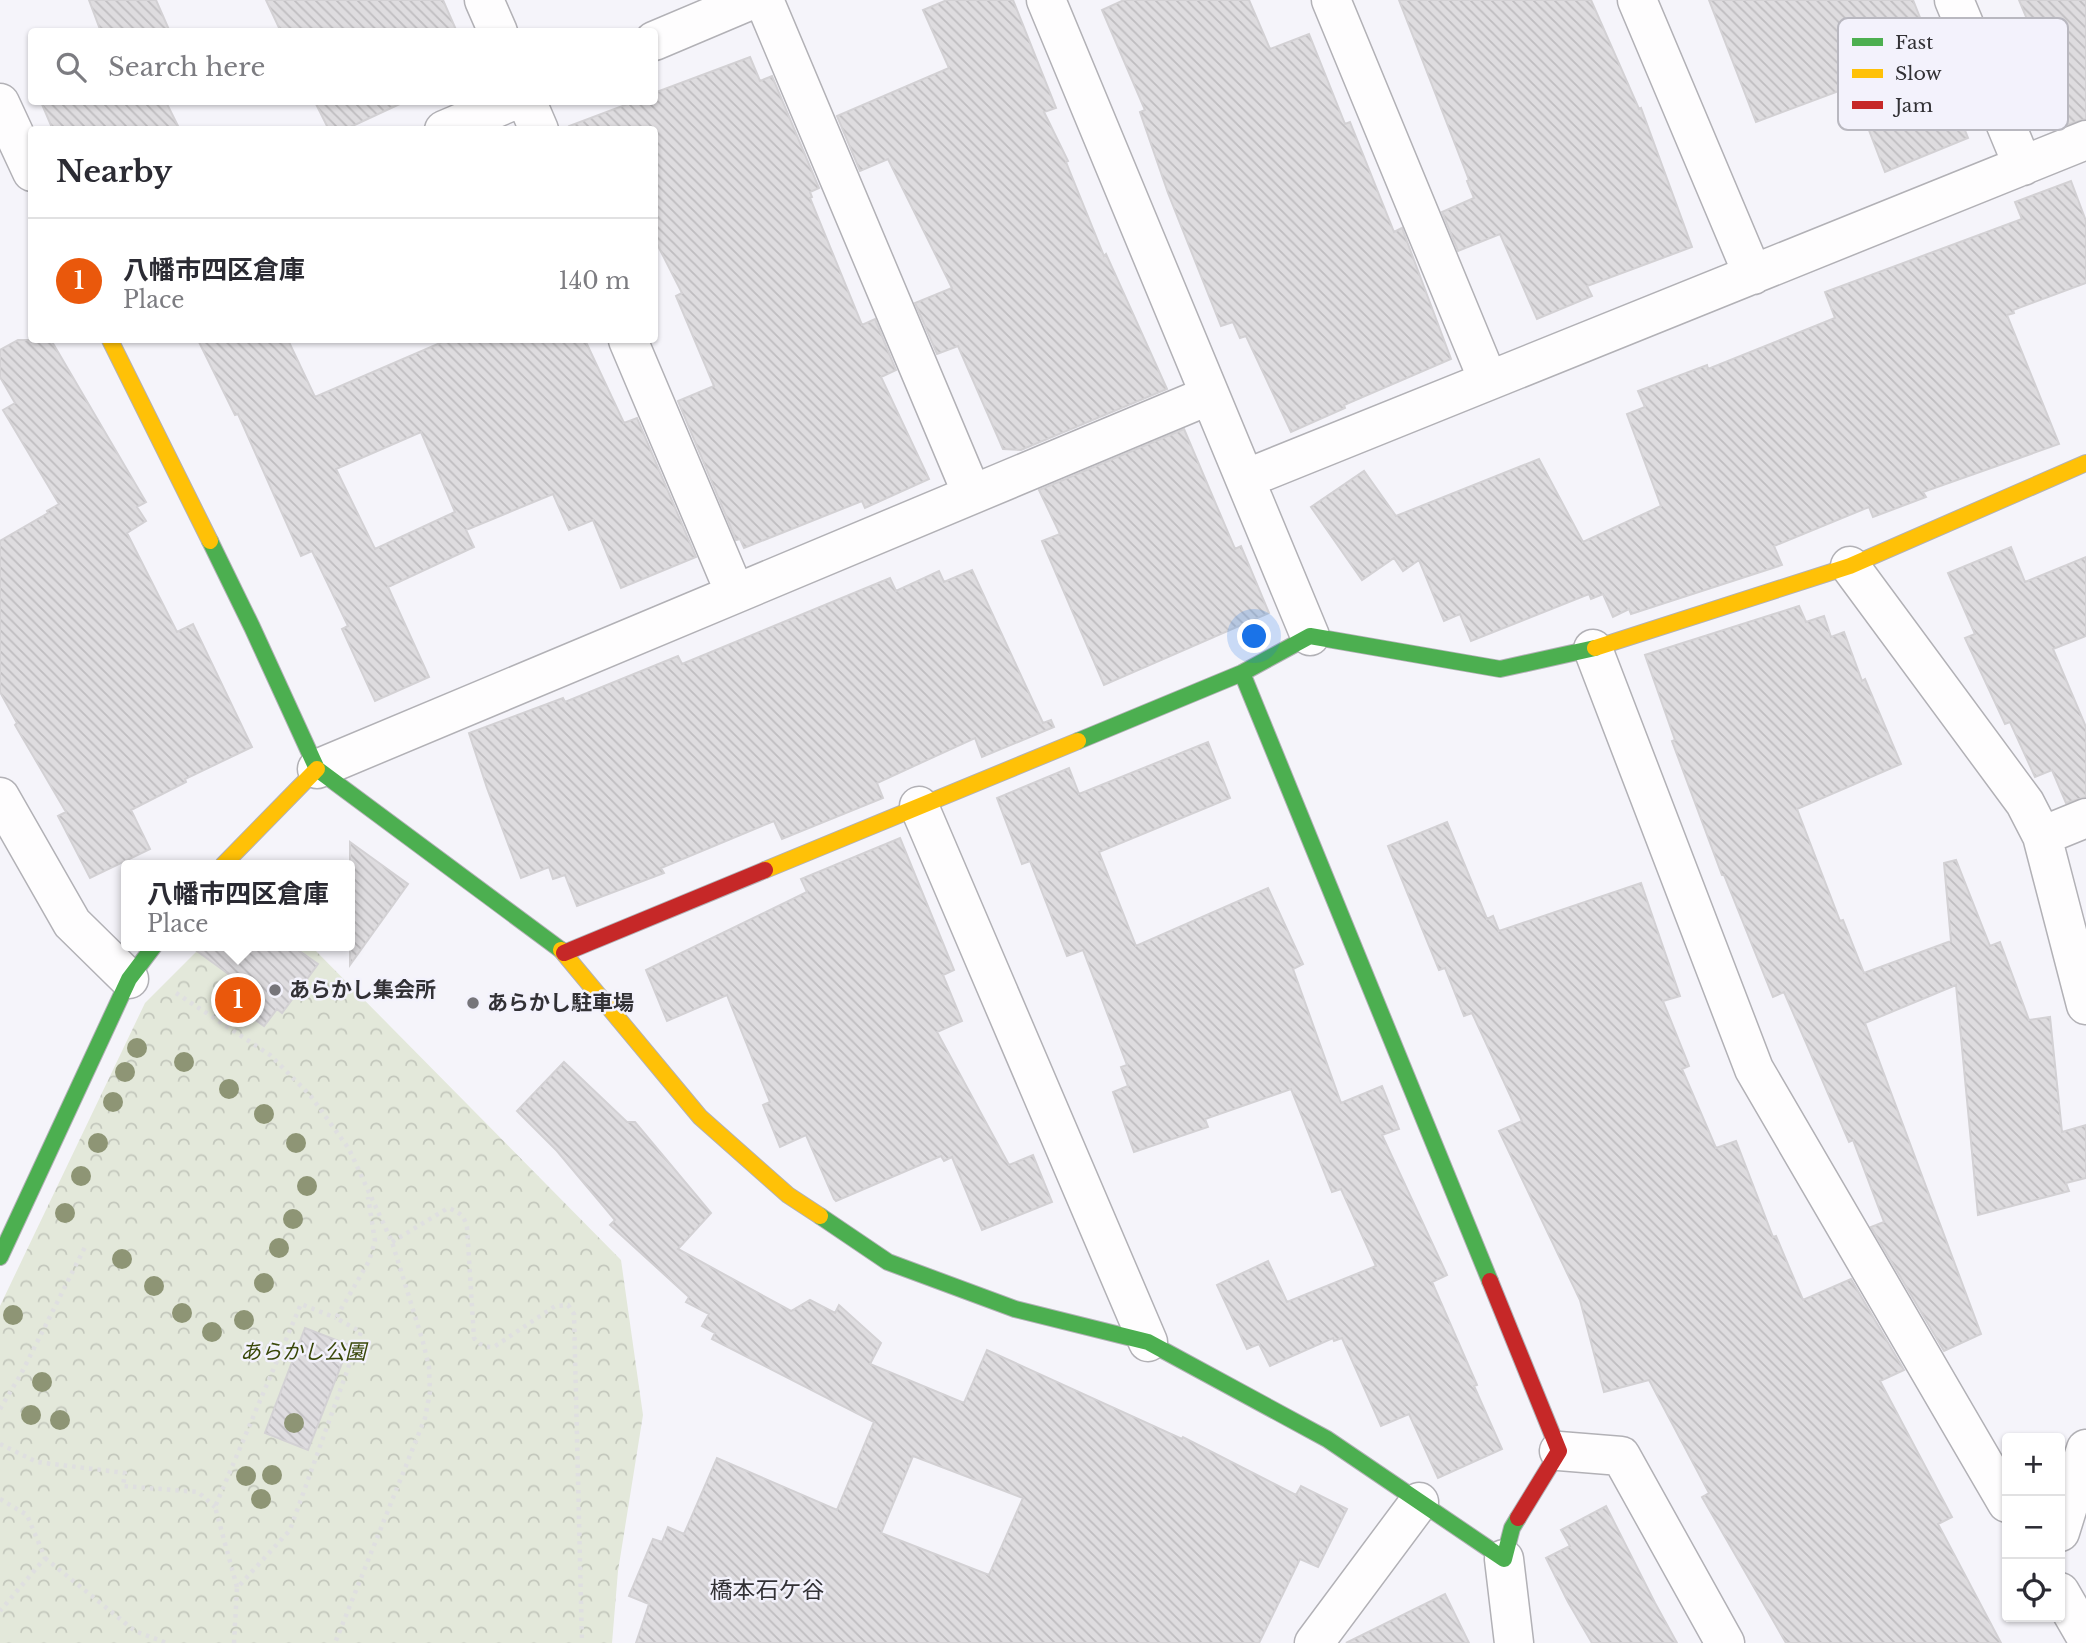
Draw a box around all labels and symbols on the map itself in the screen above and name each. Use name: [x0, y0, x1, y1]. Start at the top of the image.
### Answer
legend: [1838, 18, 2068, 130]
text: Fast: [1895, 31, 1934, 54]
text: Slow: [1895, 62, 1942, 85]
text: Jam: [1892, 94, 1933, 117]
your location: [1237, 619, 1271, 653]
pin: 1: [215, 974, 261, 1026]
place label: あらかし集会所: [289, 977, 436, 1003]
marker: あらかし集会所: [267, 982, 283, 998]
place label: あらかし駐車場: [487, 990, 634, 1016]
marker: あらかし駐車場: [465, 995, 481, 1011]
park label: あらかし公園: [240, 1339, 369, 1365]
district label: 橋本石ケ谷: [710, 1576, 825, 1604]

